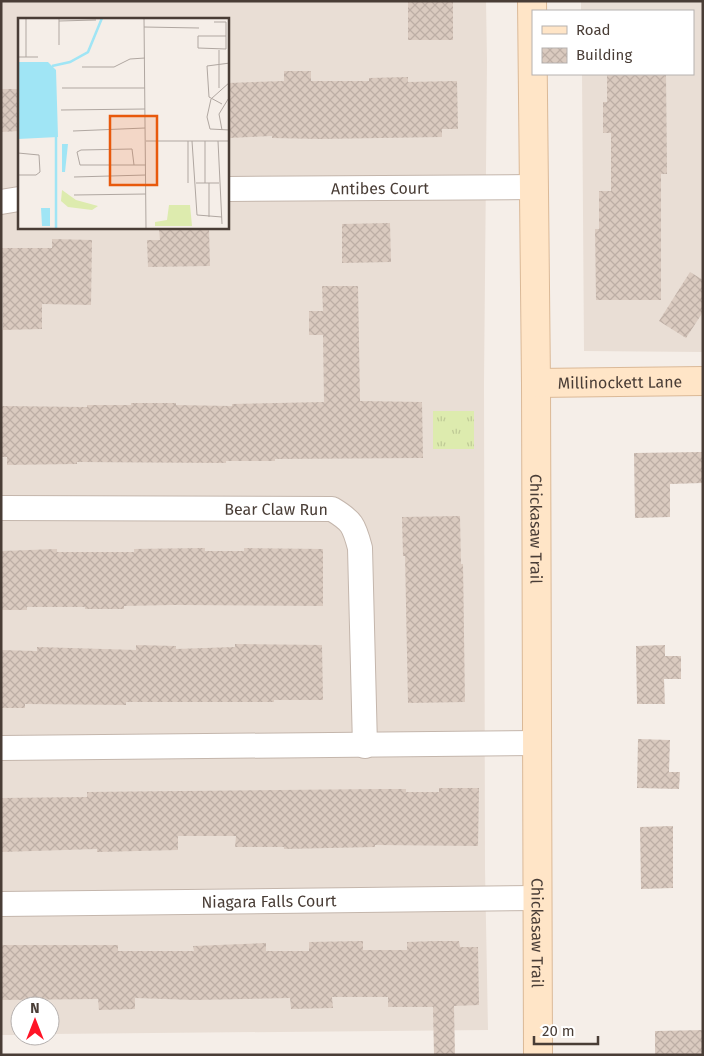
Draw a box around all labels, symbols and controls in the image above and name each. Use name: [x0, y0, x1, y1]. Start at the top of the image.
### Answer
legend: [532, 10, 694, 75]
inset map: [18, 18, 229, 229]
text: Road: [576, 21, 611, 39]
text: Building: [576, 46, 632, 64]
street label: Antibes Court: [331, 178, 429, 198]
street label: Millinockett Lane: [558, 372, 682, 392]
street label: Chickasaw Trail: [527, 474, 546, 584]
street label: Bear Claw Run: [224, 499, 328, 518]
street label: Chickasaw Trail: [528, 878, 547, 988]
street label: Niagara Falls Court: [201, 891, 337, 911]
north arrow: [10, 996, 60, 1046]
text: N: [30, 1000, 40, 1017]
scale bar: [534, 1014, 598, 1046]
text: 20 m: [542, 1022, 575, 1040]

